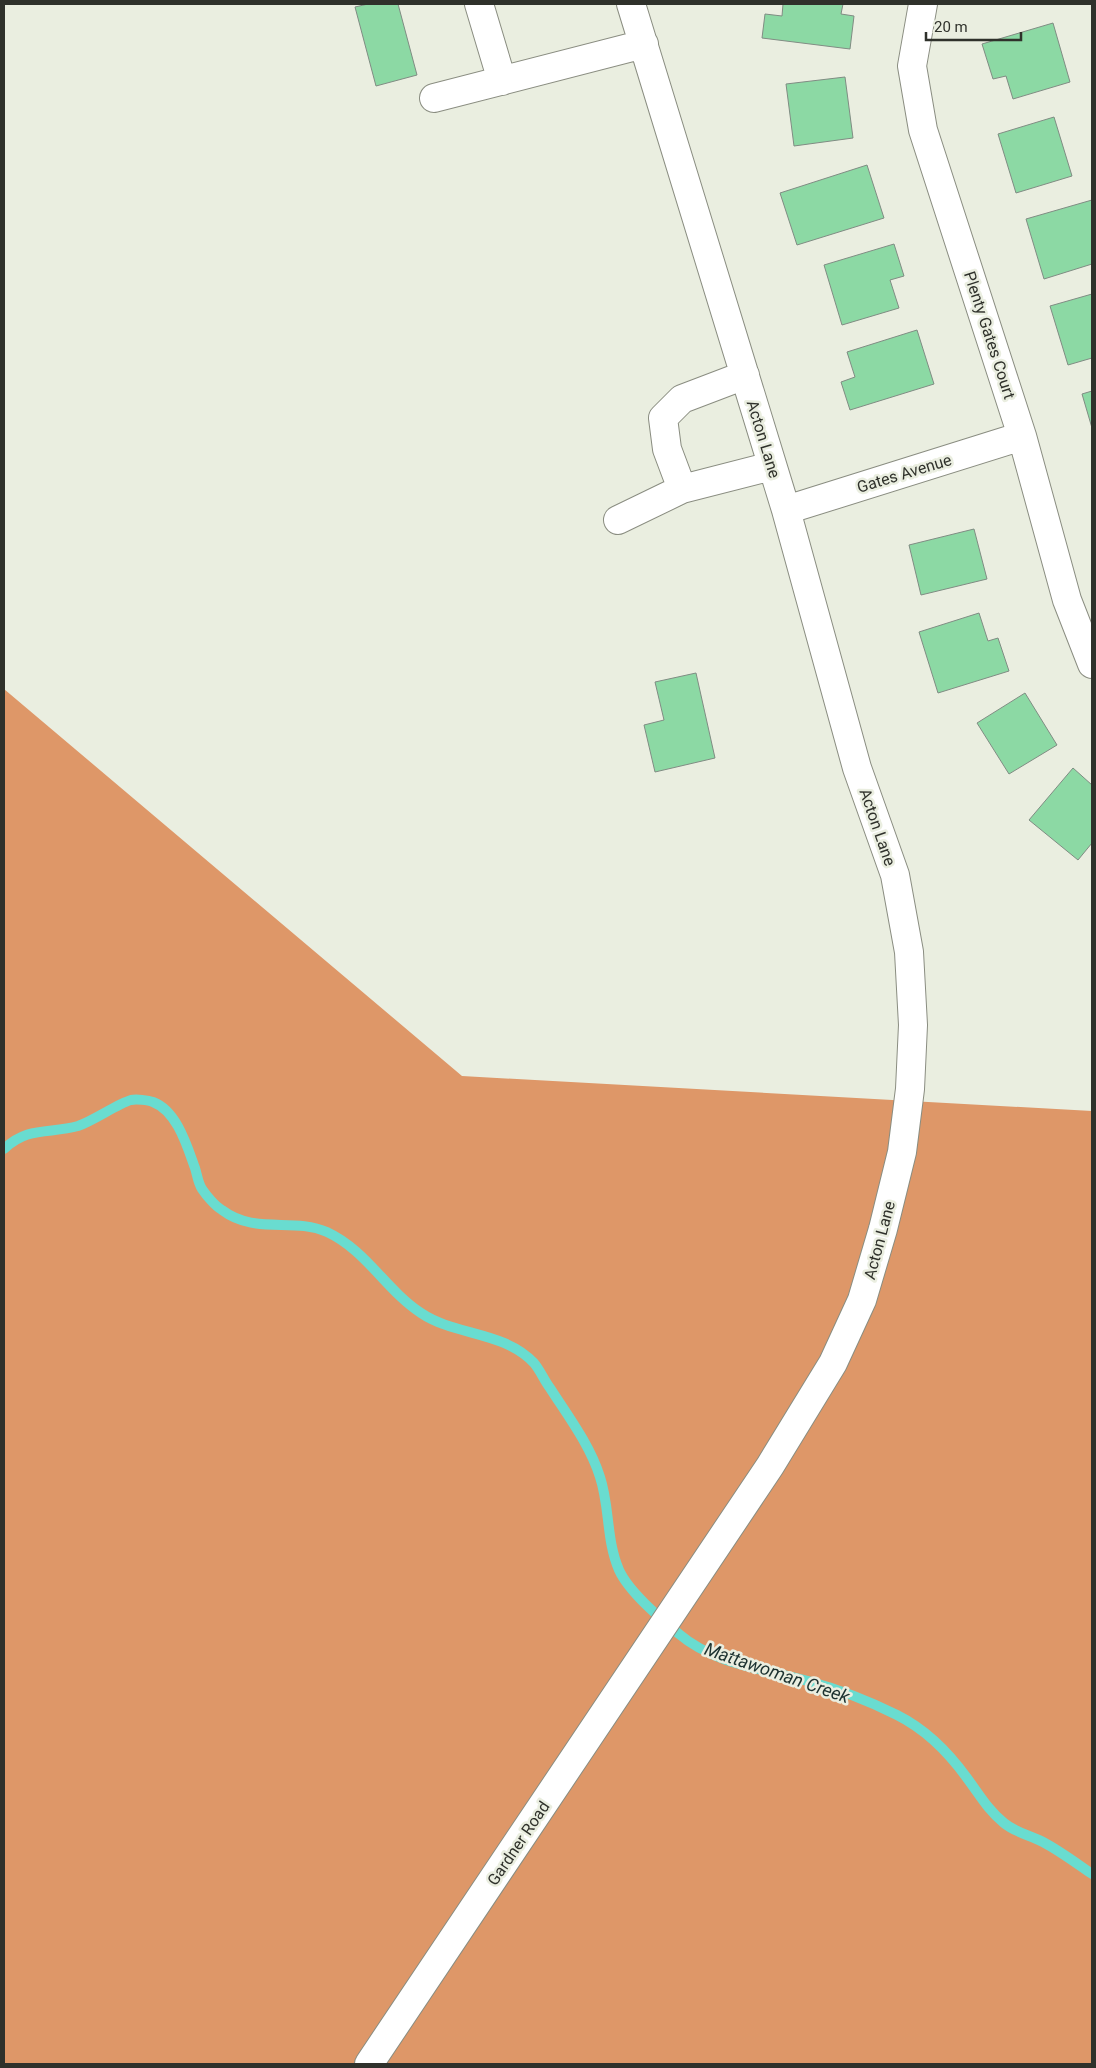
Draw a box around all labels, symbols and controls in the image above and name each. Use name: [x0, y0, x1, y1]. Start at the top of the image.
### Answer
scale bar: [926, 10, 1021, 42]
text: 20 m: [934, 18, 968, 36]
street label: Plenty Gates Court: [960, 269, 1019, 401]
street label: Acton Lane: [743, 398, 784, 480]
street label: Gates Avenue: [855, 450, 954, 497]
street label: Acton Lane: [855, 786, 900, 868]
street label: Acton Lane: [860, 1199, 899, 1281]
water label: Mattawoman Creek: [702, 1638, 854, 1708]
street label: Gardner Road: [483, 1798, 554, 1889]

